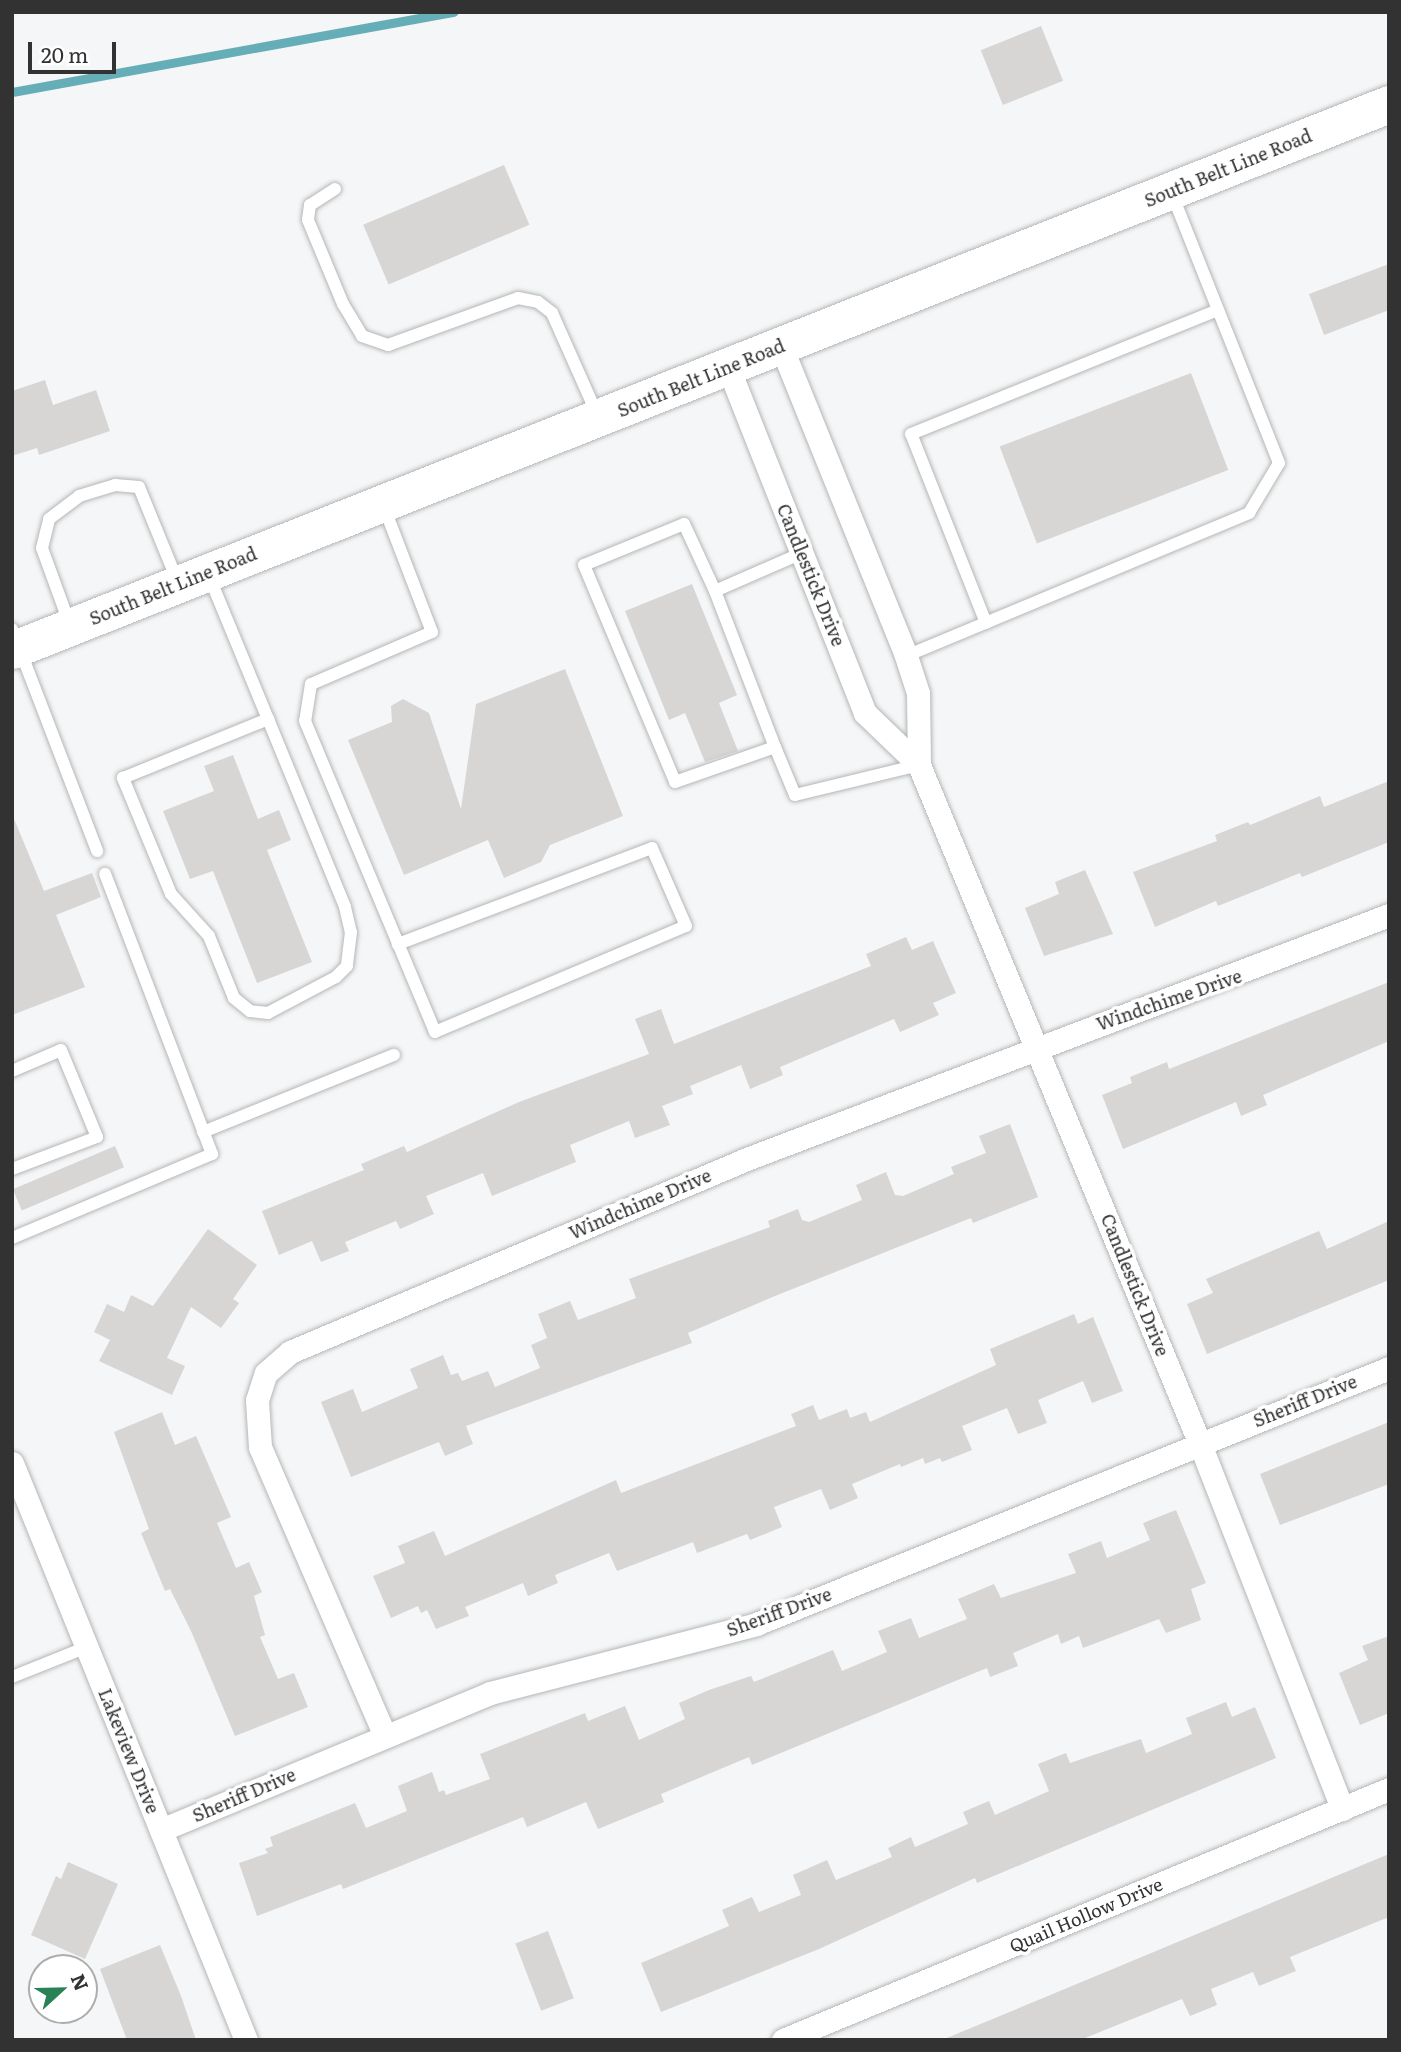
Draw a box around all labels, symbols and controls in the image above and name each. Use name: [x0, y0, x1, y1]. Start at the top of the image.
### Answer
scale bar: [32, 28, 119, 72]
text: 20 m: [41, 38, 88, 69]
street label: South Belt Line Road: [1141, 125, 1315, 211]
street label: South Belt Line Road: [614, 335, 788, 421]
street label: Candlestick Drive: [773, 501, 849, 649]
street label: South Belt Line Road: [86, 543, 260, 629]
street label: Windchime Drive: [1093, 965, 1245, 1035]
street label: Windchime Drive: [566, 1164, 714, 1244]
street label: Candlestick Drive: [1097, 1211, 1173, 1359]
street label: Sheriff Drive: [1250, 1370, 1360, 1432]
street label: Sheriff Drive: [724, 1583, 834, 1641]
street label: Lakeview Drive: [94, 1685, 164, 1817]
street label: Sheriff Drive: [189, 1764, 299, 1826]
street label: Quail Hollow Drive: [1006, 1873, 1166, 1957]
north arrow: [28, 1954, 98, 2024]
text: N: [65, 1969, 97, 1995]

